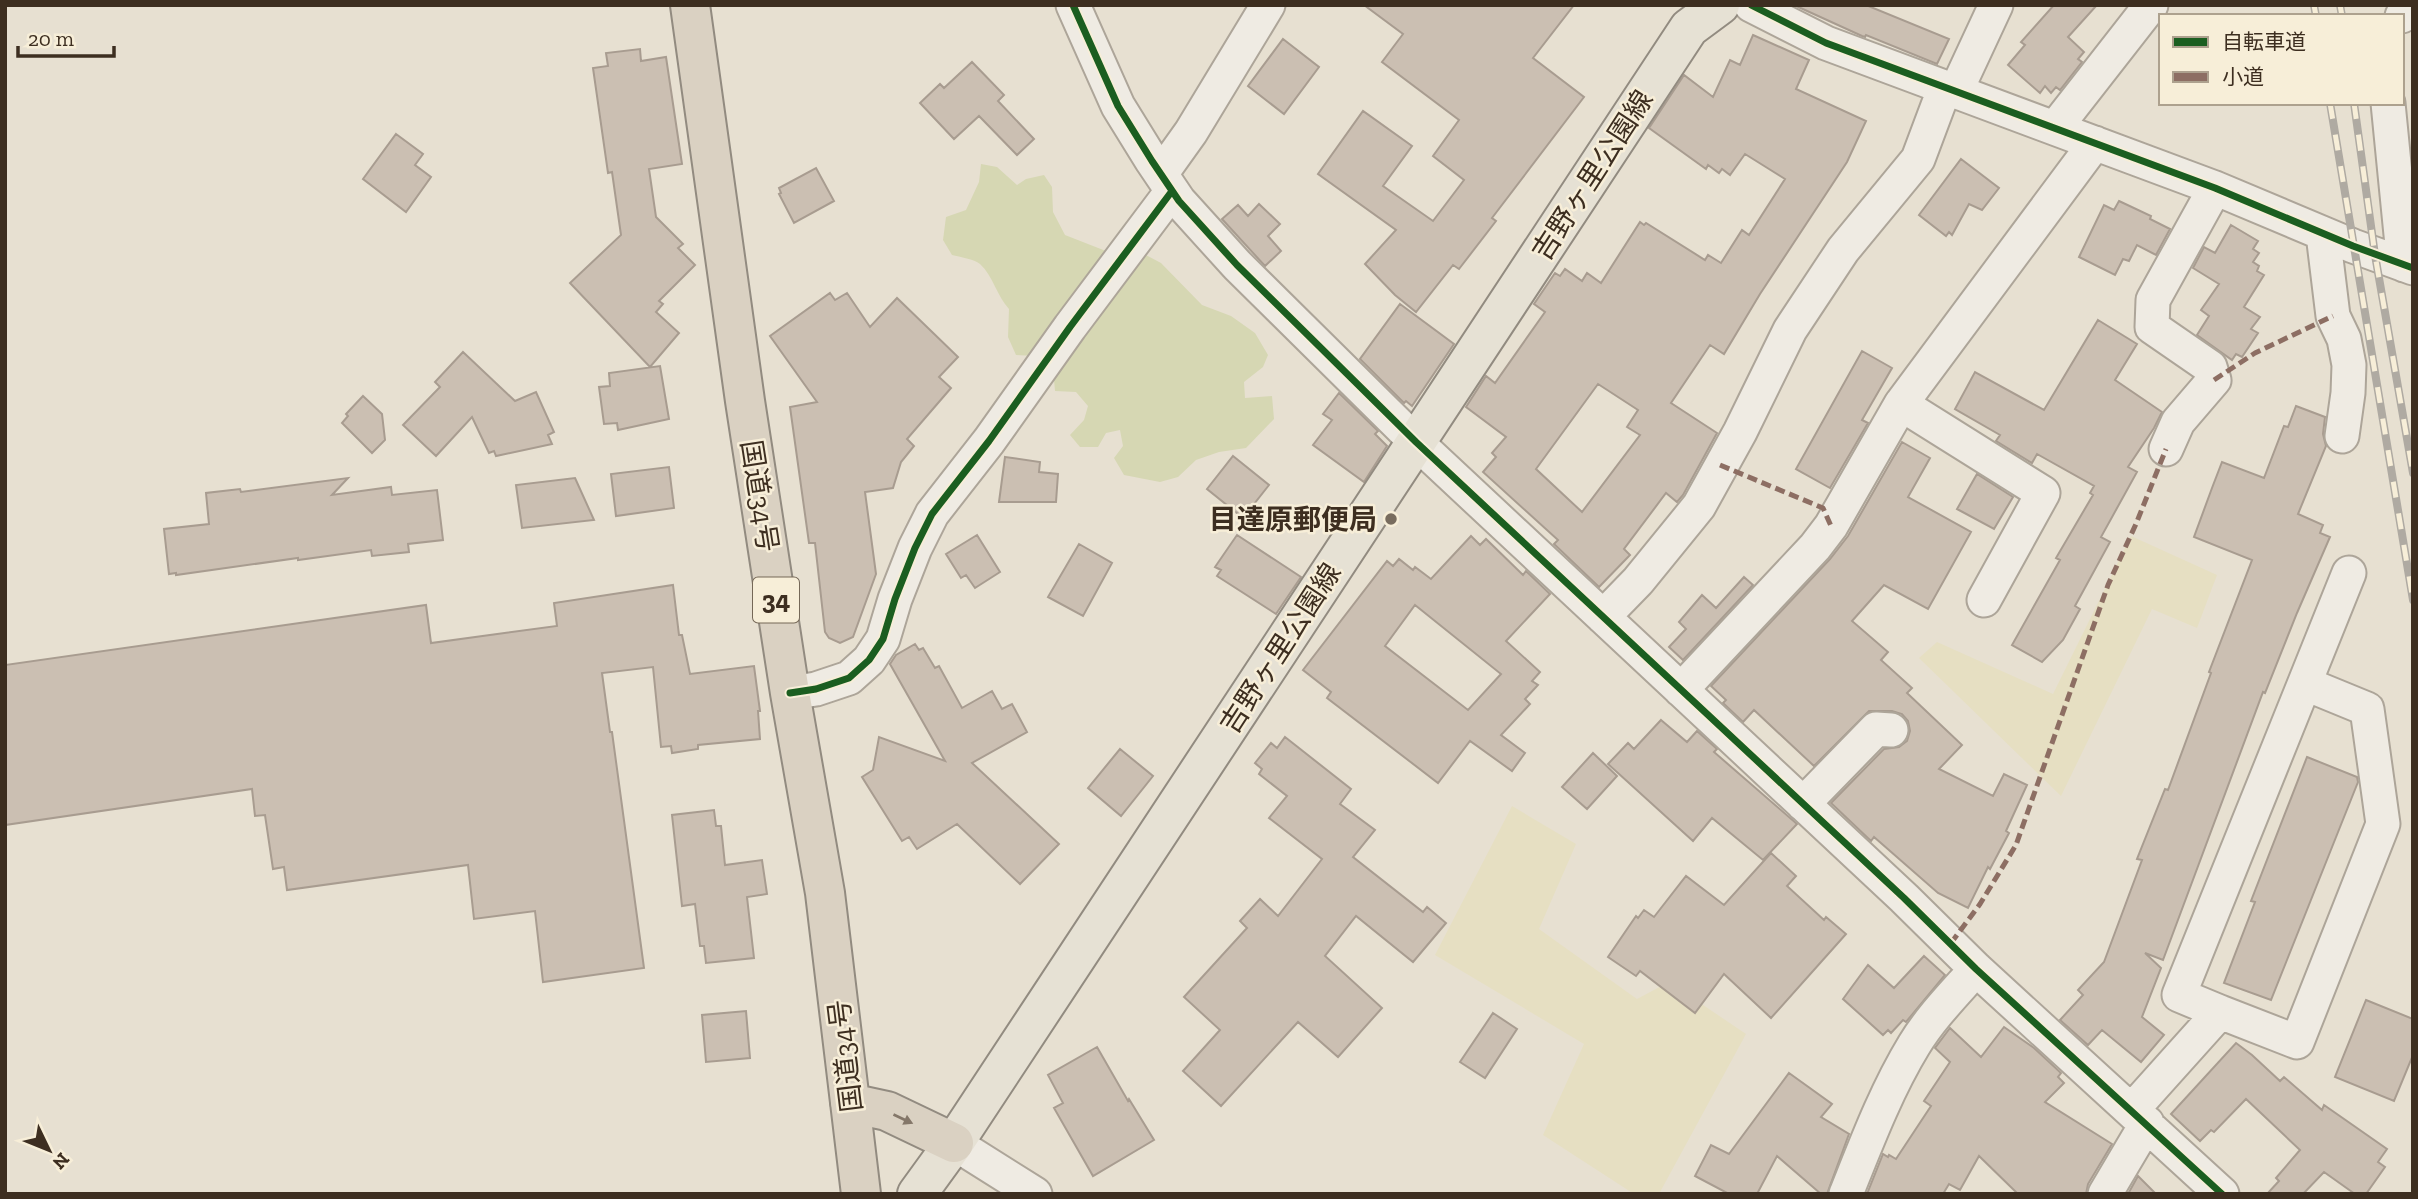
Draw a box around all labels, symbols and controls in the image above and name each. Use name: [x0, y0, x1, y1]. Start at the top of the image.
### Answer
scale bar: [18, 14, 114, 58]
legend: [2159, 14, 2404, 105]
text: 20 m: [28, 26, 74, 51]
text: 自転車道: [2222, 29, 2306, 54]
text: 小道: [2222, 64, 2264, 89]
street label: 吉野ヶ里公園線: [1525, 84, 1660, 266]
street label: 国道34号: [734, 438, 785, 554]
place label: 目達原郵便局: [1209, 503, 1377, 536]
marker: 目達原郵便局: [1383, 511, 1399, 527]
street label: 吉野ヶ里公園線: [1213, 557, 1348, 739]
road number: 34: [753, 578, 799, 622]
street label: 国道34号: [822, 998, 869, 1114]
one-way arrow: [893, 1113, 913, 1125]
north arrow: [14, 1115, 84, 1185]
text: N: [48, 1148, 74, 1174]

